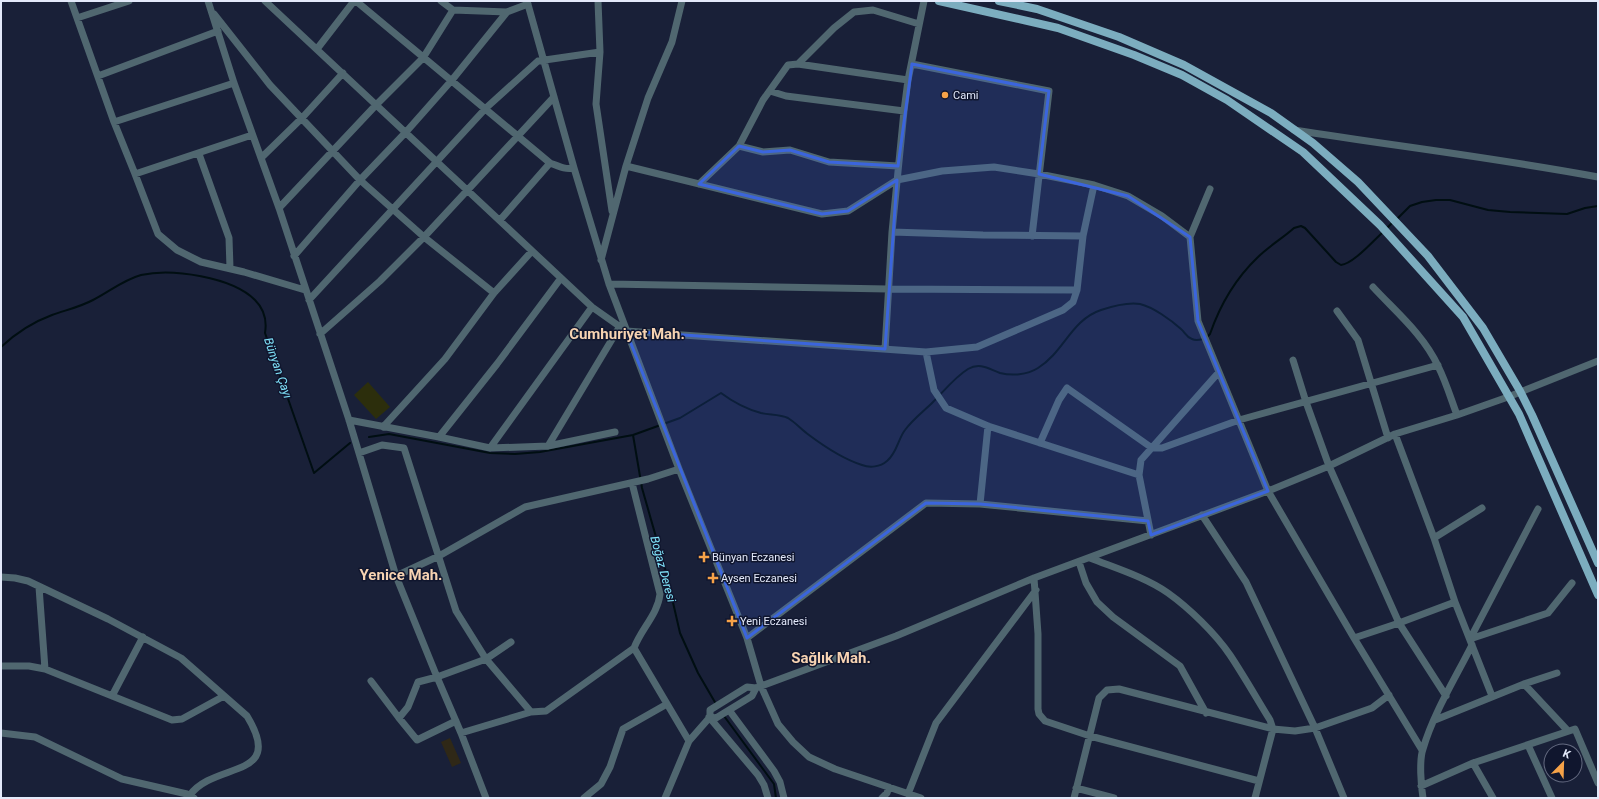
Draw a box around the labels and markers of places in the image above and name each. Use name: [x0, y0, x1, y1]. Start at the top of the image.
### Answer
place label: Cami: [953, 89, 978, 102]
marker: Cami: [940, 90, 950, 100]
place label: Bünyan Eczanesi: [712, 551, 795, 564]
marker: Bünyan Eczanesi: [699, 552, 709, 562]
place label: Aysen Eczanesi: [721, 572, 797, 585]
marker: Aysen Eczanesi: [708, 573, 718, 583]
place label: Yeni Eczanesi: [740, 615, 807, 628]
marker: Yeni Eczanesi: [727, 616, 737, 626]

